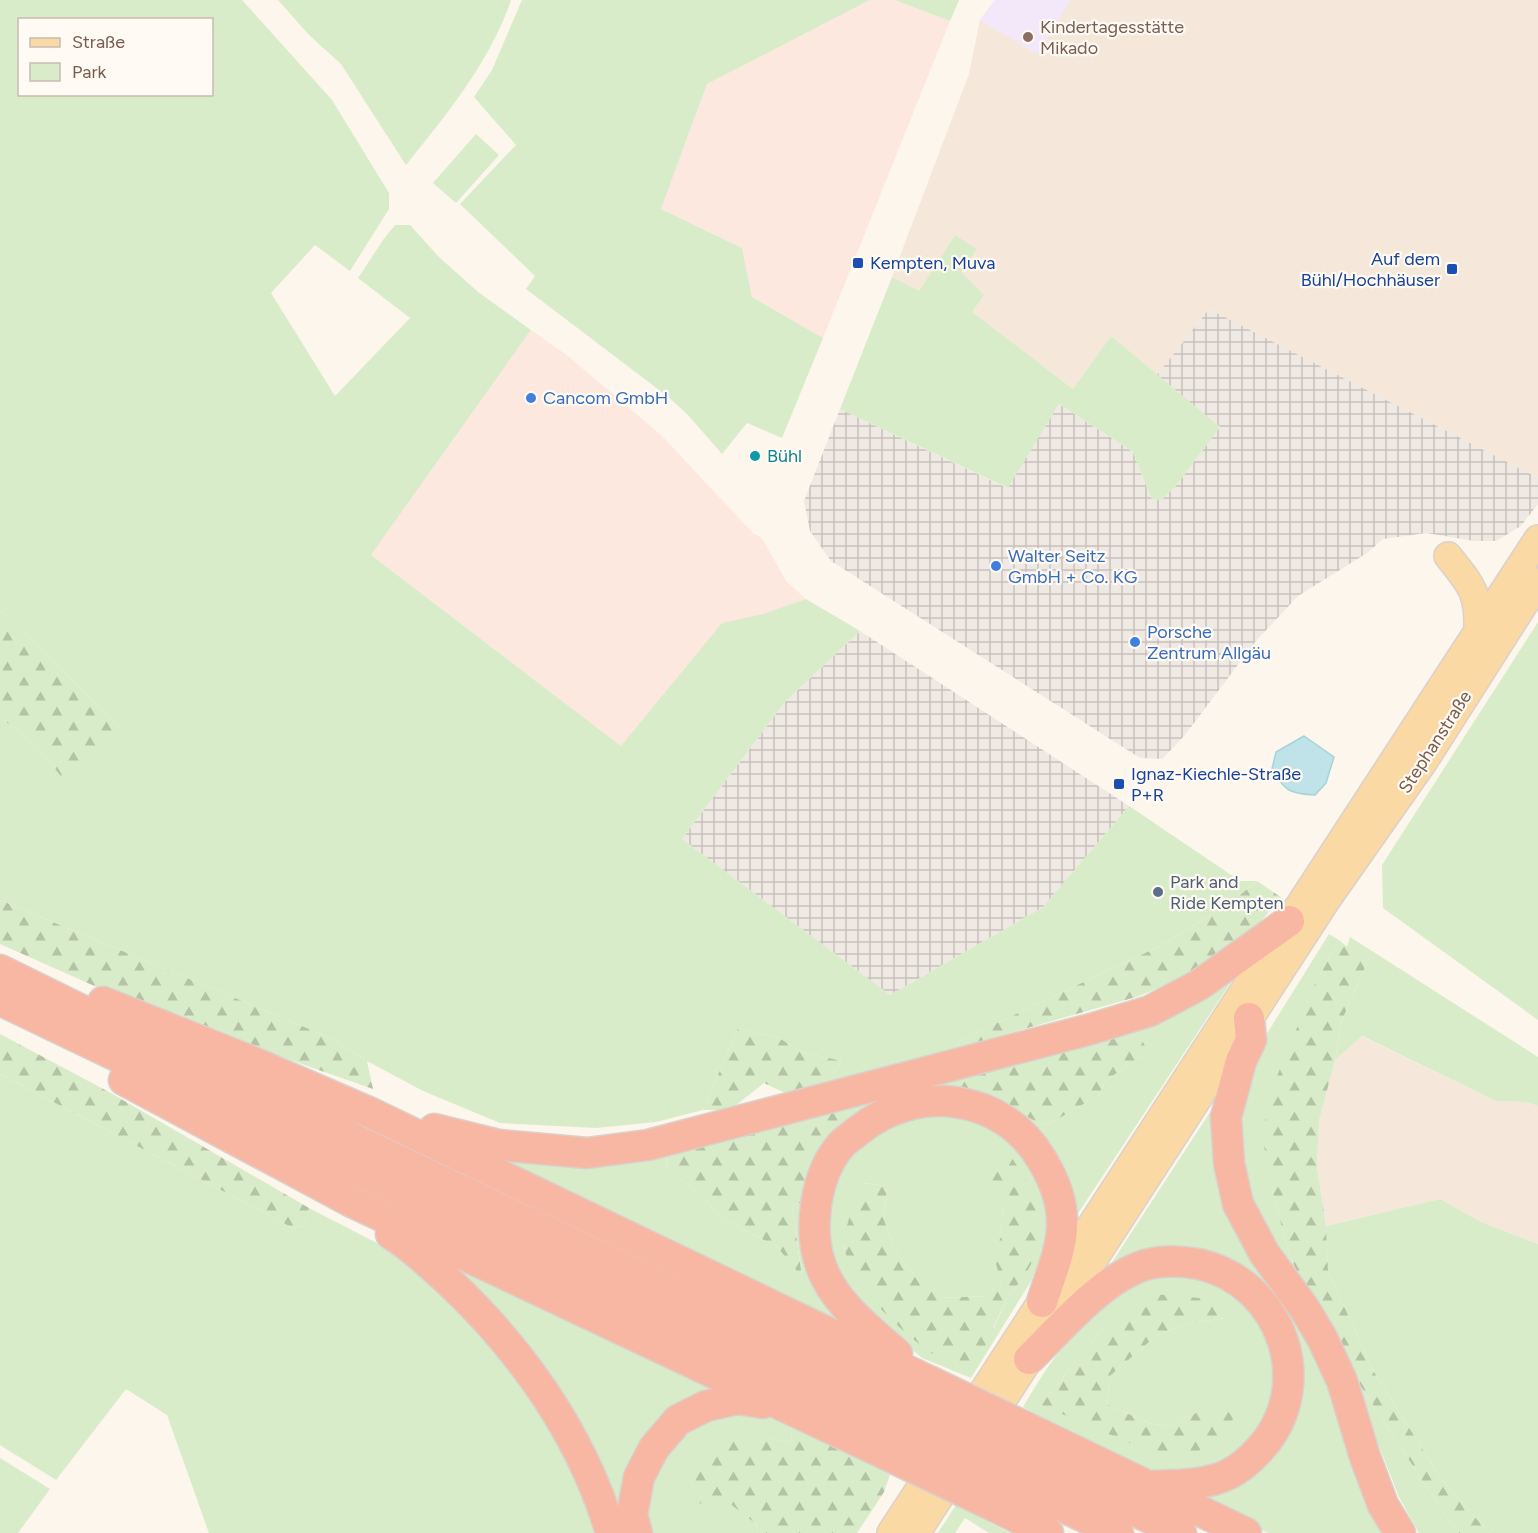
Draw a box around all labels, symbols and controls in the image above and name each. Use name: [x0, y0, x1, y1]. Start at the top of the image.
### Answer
place label: Kindertagesstätte Mikado: [1040, 16, 1184, 59]
legend: [18, 18, 213, 96]
marker: Kindertagesstätte Mikado: [1021, 30, 1035, 44]
text: Straße: [72, 31, 125, 53]
text: Park: [72, 61, 107, 83]
place label: Auf dem Bühl/Hochhäuser: [1301, 248, 1440, 291]
place label: Kempten, Muva: [870, 252, 995, 274]
marker: Kempten, Muva: [851, 256, 865, 270]
marker: Auf dem Bühl/Hochhäuser: [1445, 262, 1459, 276]
place label: Cancom GmbH: [543, 387, 668, 409]
marker: Cancom GmbH: [524, 391, 538, 405]
place label: Bühl: [767, 445, 802, 467]
marker: Bühl: [748, 449, 762, 463]
place label: Walter Seitz GmbH + Co. KG: [1008, 545, 1138, 588]
marker: Walter Seitz GmbH + Co. KG: [989, 559, 1003, 573]
place label: Porsche Zentrum Allgäu: [1147, 621, 1271, 664]
marker: Porsche Zentrum Allgäu: [1128, 635, 1142, 649]
street label: Stephanstraße: [1394, 686, 1476, 797]
place label: Ignaz-Kiechle-Straße P+R: [1131, 763, 1301, 806]
marker: Ignaz-Kiechle-Straße P+R: [1112, 777, 1126, 791]
place label: Park and Ride Kempten: [1170, 871, 1284, 914]
marker: Park and Ride Kempten: [1151, 885, 1165, 899]

